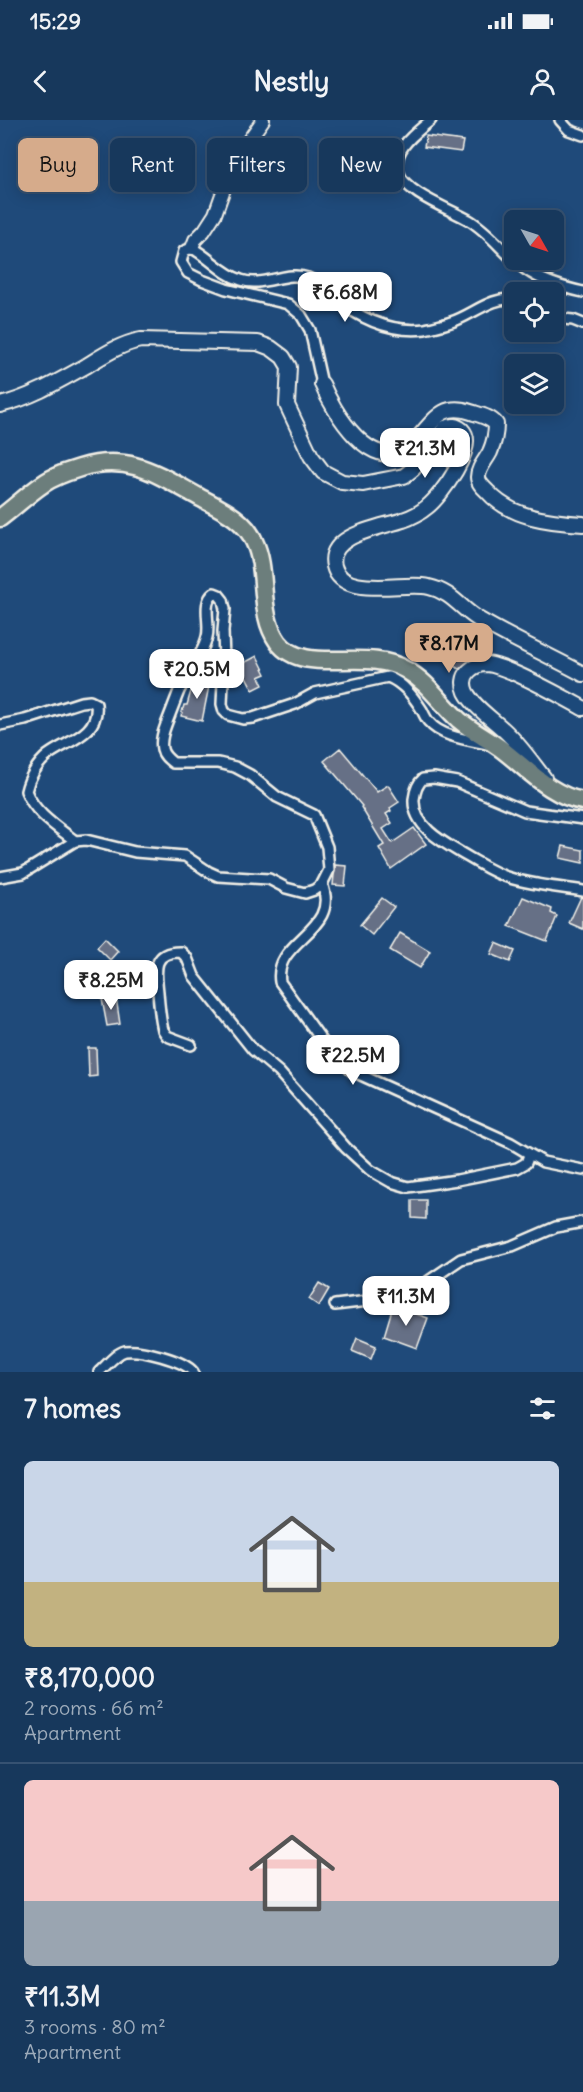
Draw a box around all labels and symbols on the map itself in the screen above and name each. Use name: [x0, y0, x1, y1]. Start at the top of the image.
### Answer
north arrow: [504, 210, 564, 270]
pin: ₹6.68M: [296, 272, 394, 323]
pin: ₹21.3M: [376, 428, 474, 479]
pin: ₹8.17M: [400, 623, 498, 674]
pin: ₹20.5M: [148, 649, 246, 700]
pin: ₹8.25M: [62, 960, 160, 1011]
pin: ₹22.5M: [304, 1035, 402, 1086]
pin: ₹11.3M: [357, 1276, 455, 1327]

